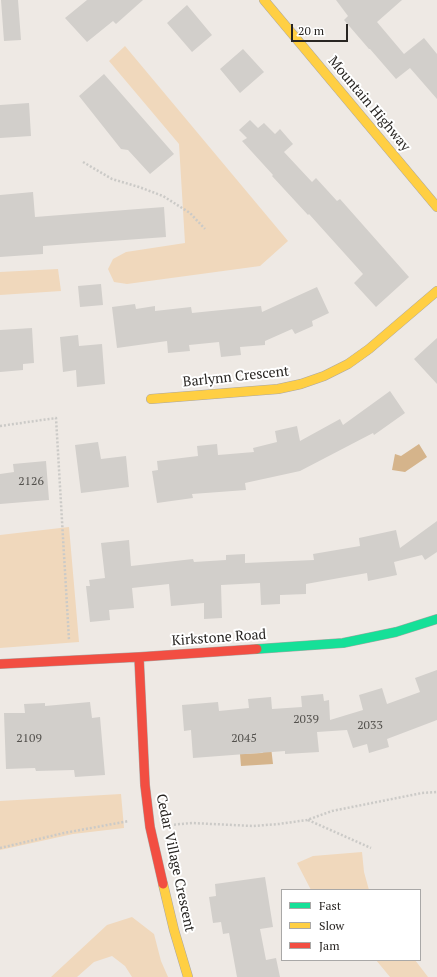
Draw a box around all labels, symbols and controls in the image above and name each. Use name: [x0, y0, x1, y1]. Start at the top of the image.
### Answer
scale bar: [293, 16, 350, 42]
text: 20 m: [298, 23, 324, 38]
street label: Mountain Highway: [324, 53, 414, 155]
street label: Barlynn Crescent: [182, 363, 290, 391]
house number: 2126: [18, 475, 44, 489]
street label: Kirkstone Road: [171, 626, 267, 650]
house number: 2039: [293, 713, 319, 727]
house number: 2033: [357, 719, 383, 733]
house number: 2109: [16, 732, 42, 746]
house number: 2045: [231, 732, 257, 746]
street label: Cedar Village Crescent: [152, 792, 198, 934]
legend: [281, 889, 421, 961]
text: Fast: [319, 898, 341, 913]
text: Slow: [319, 918, 344, 933]
text: Jam: [319, 938, 340, 953]

